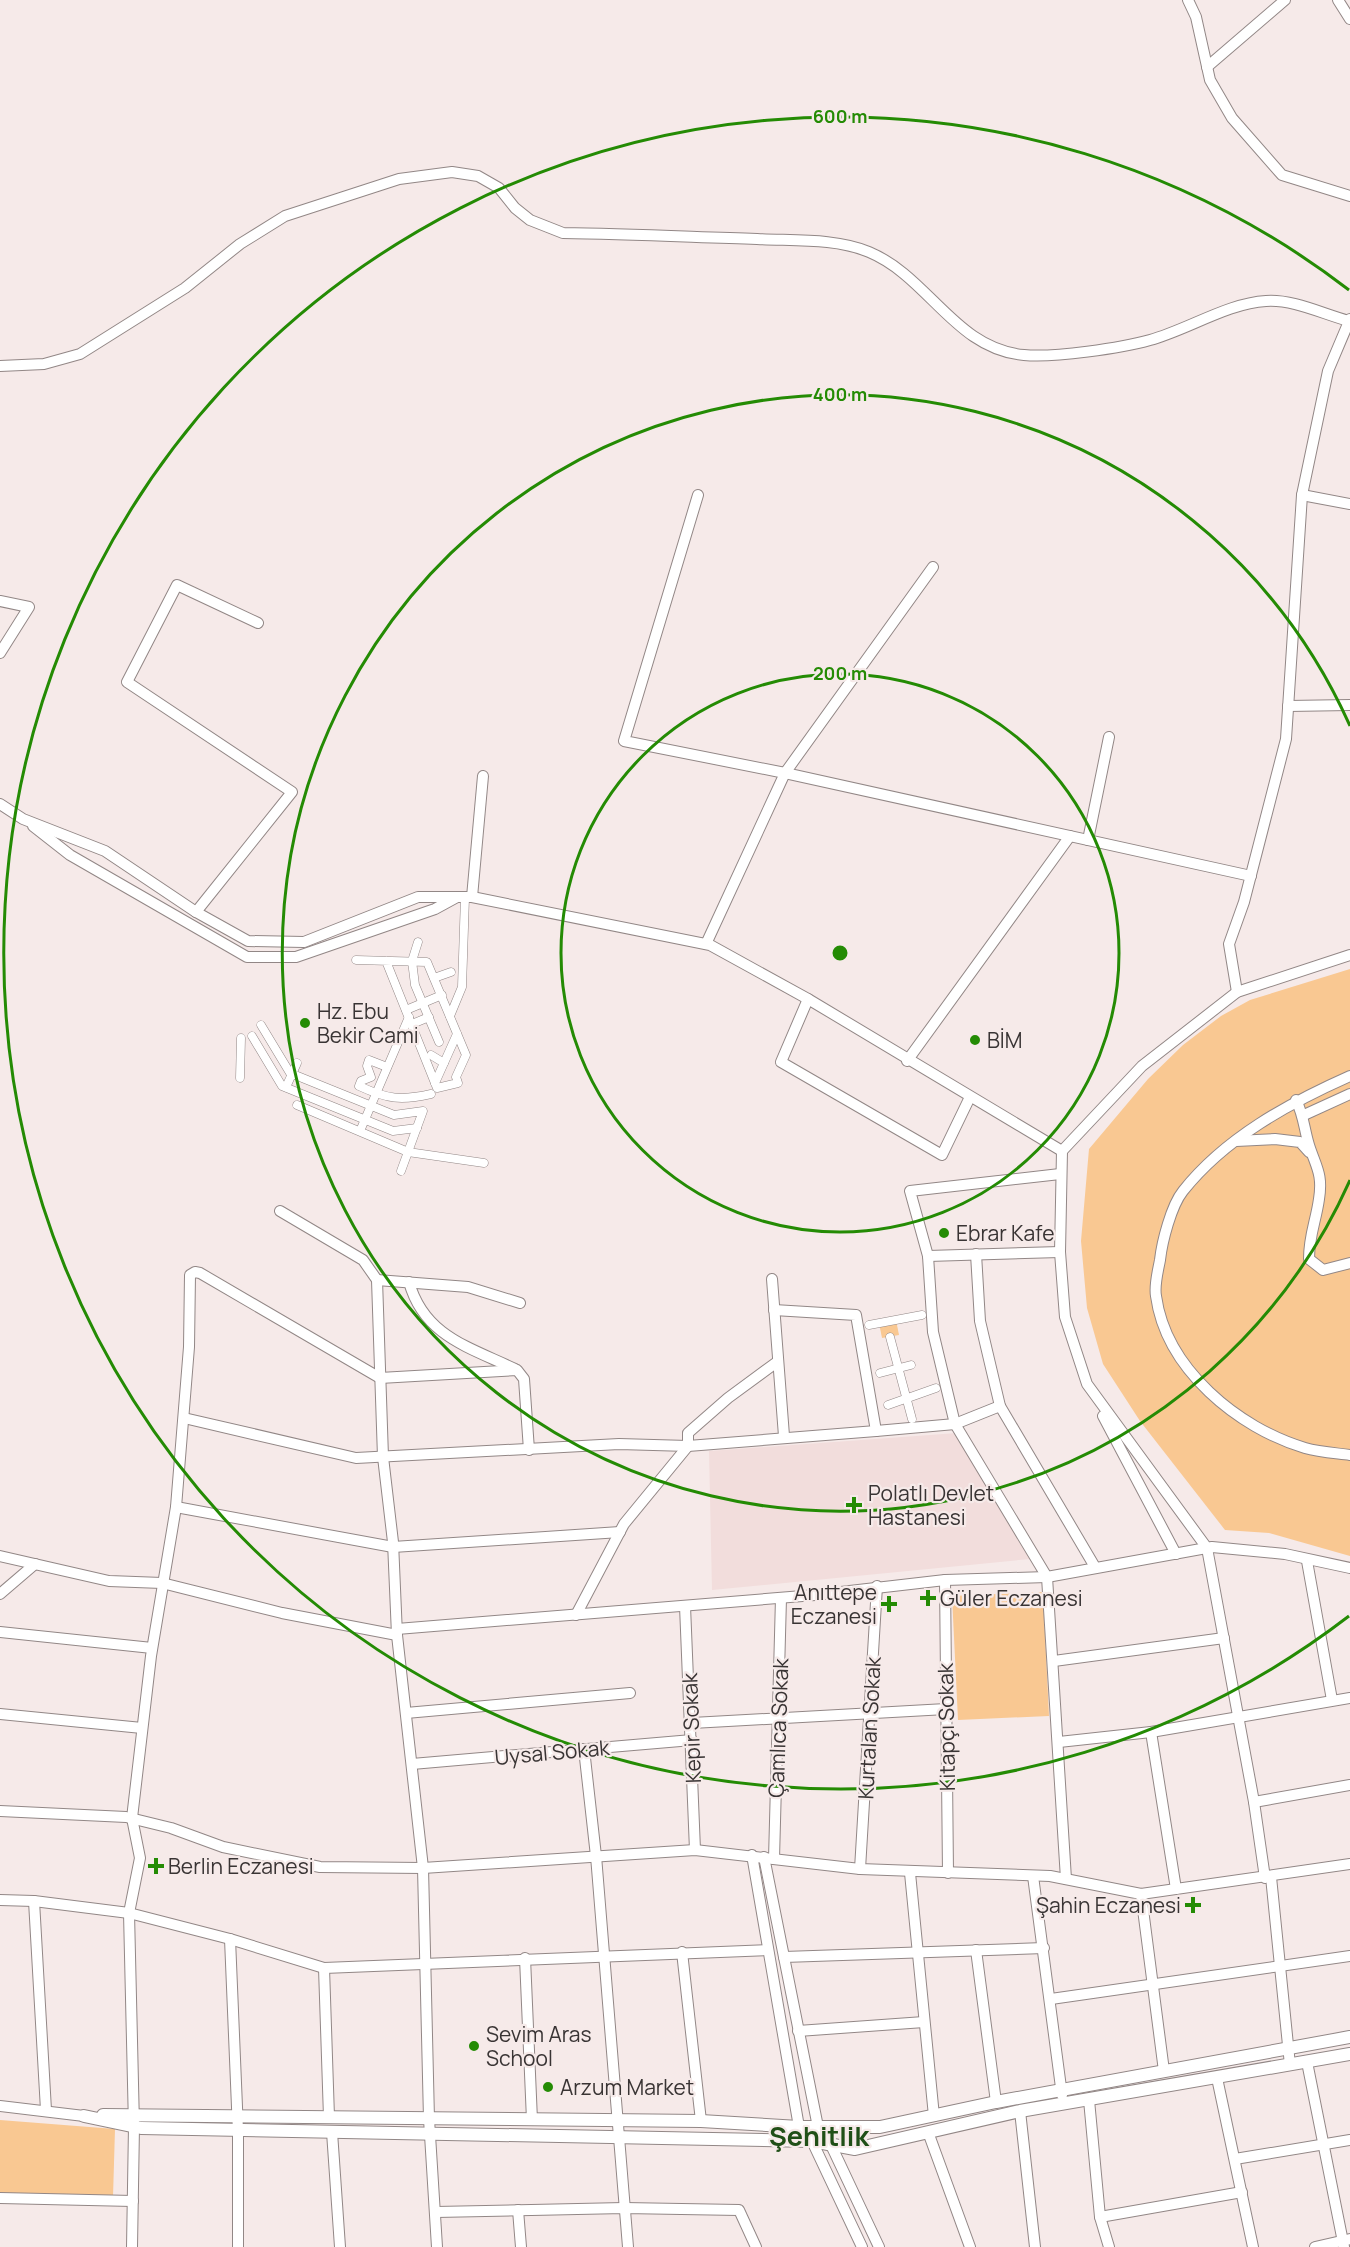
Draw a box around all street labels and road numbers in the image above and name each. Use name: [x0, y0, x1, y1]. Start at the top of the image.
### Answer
street label: Kurtalan Sokak: [851, 1655, 887, 1800]
street label: Çamlıca Sokak: [762, 1657, 794, 1798]
street label: Kitapçı Sokak: [931, 1662, 961, 1791]
street label: Kepir Sokak: [675, 1672, 707, 1784]
street label: Uysal Sokak: [493, 1733, 611, 1771]

